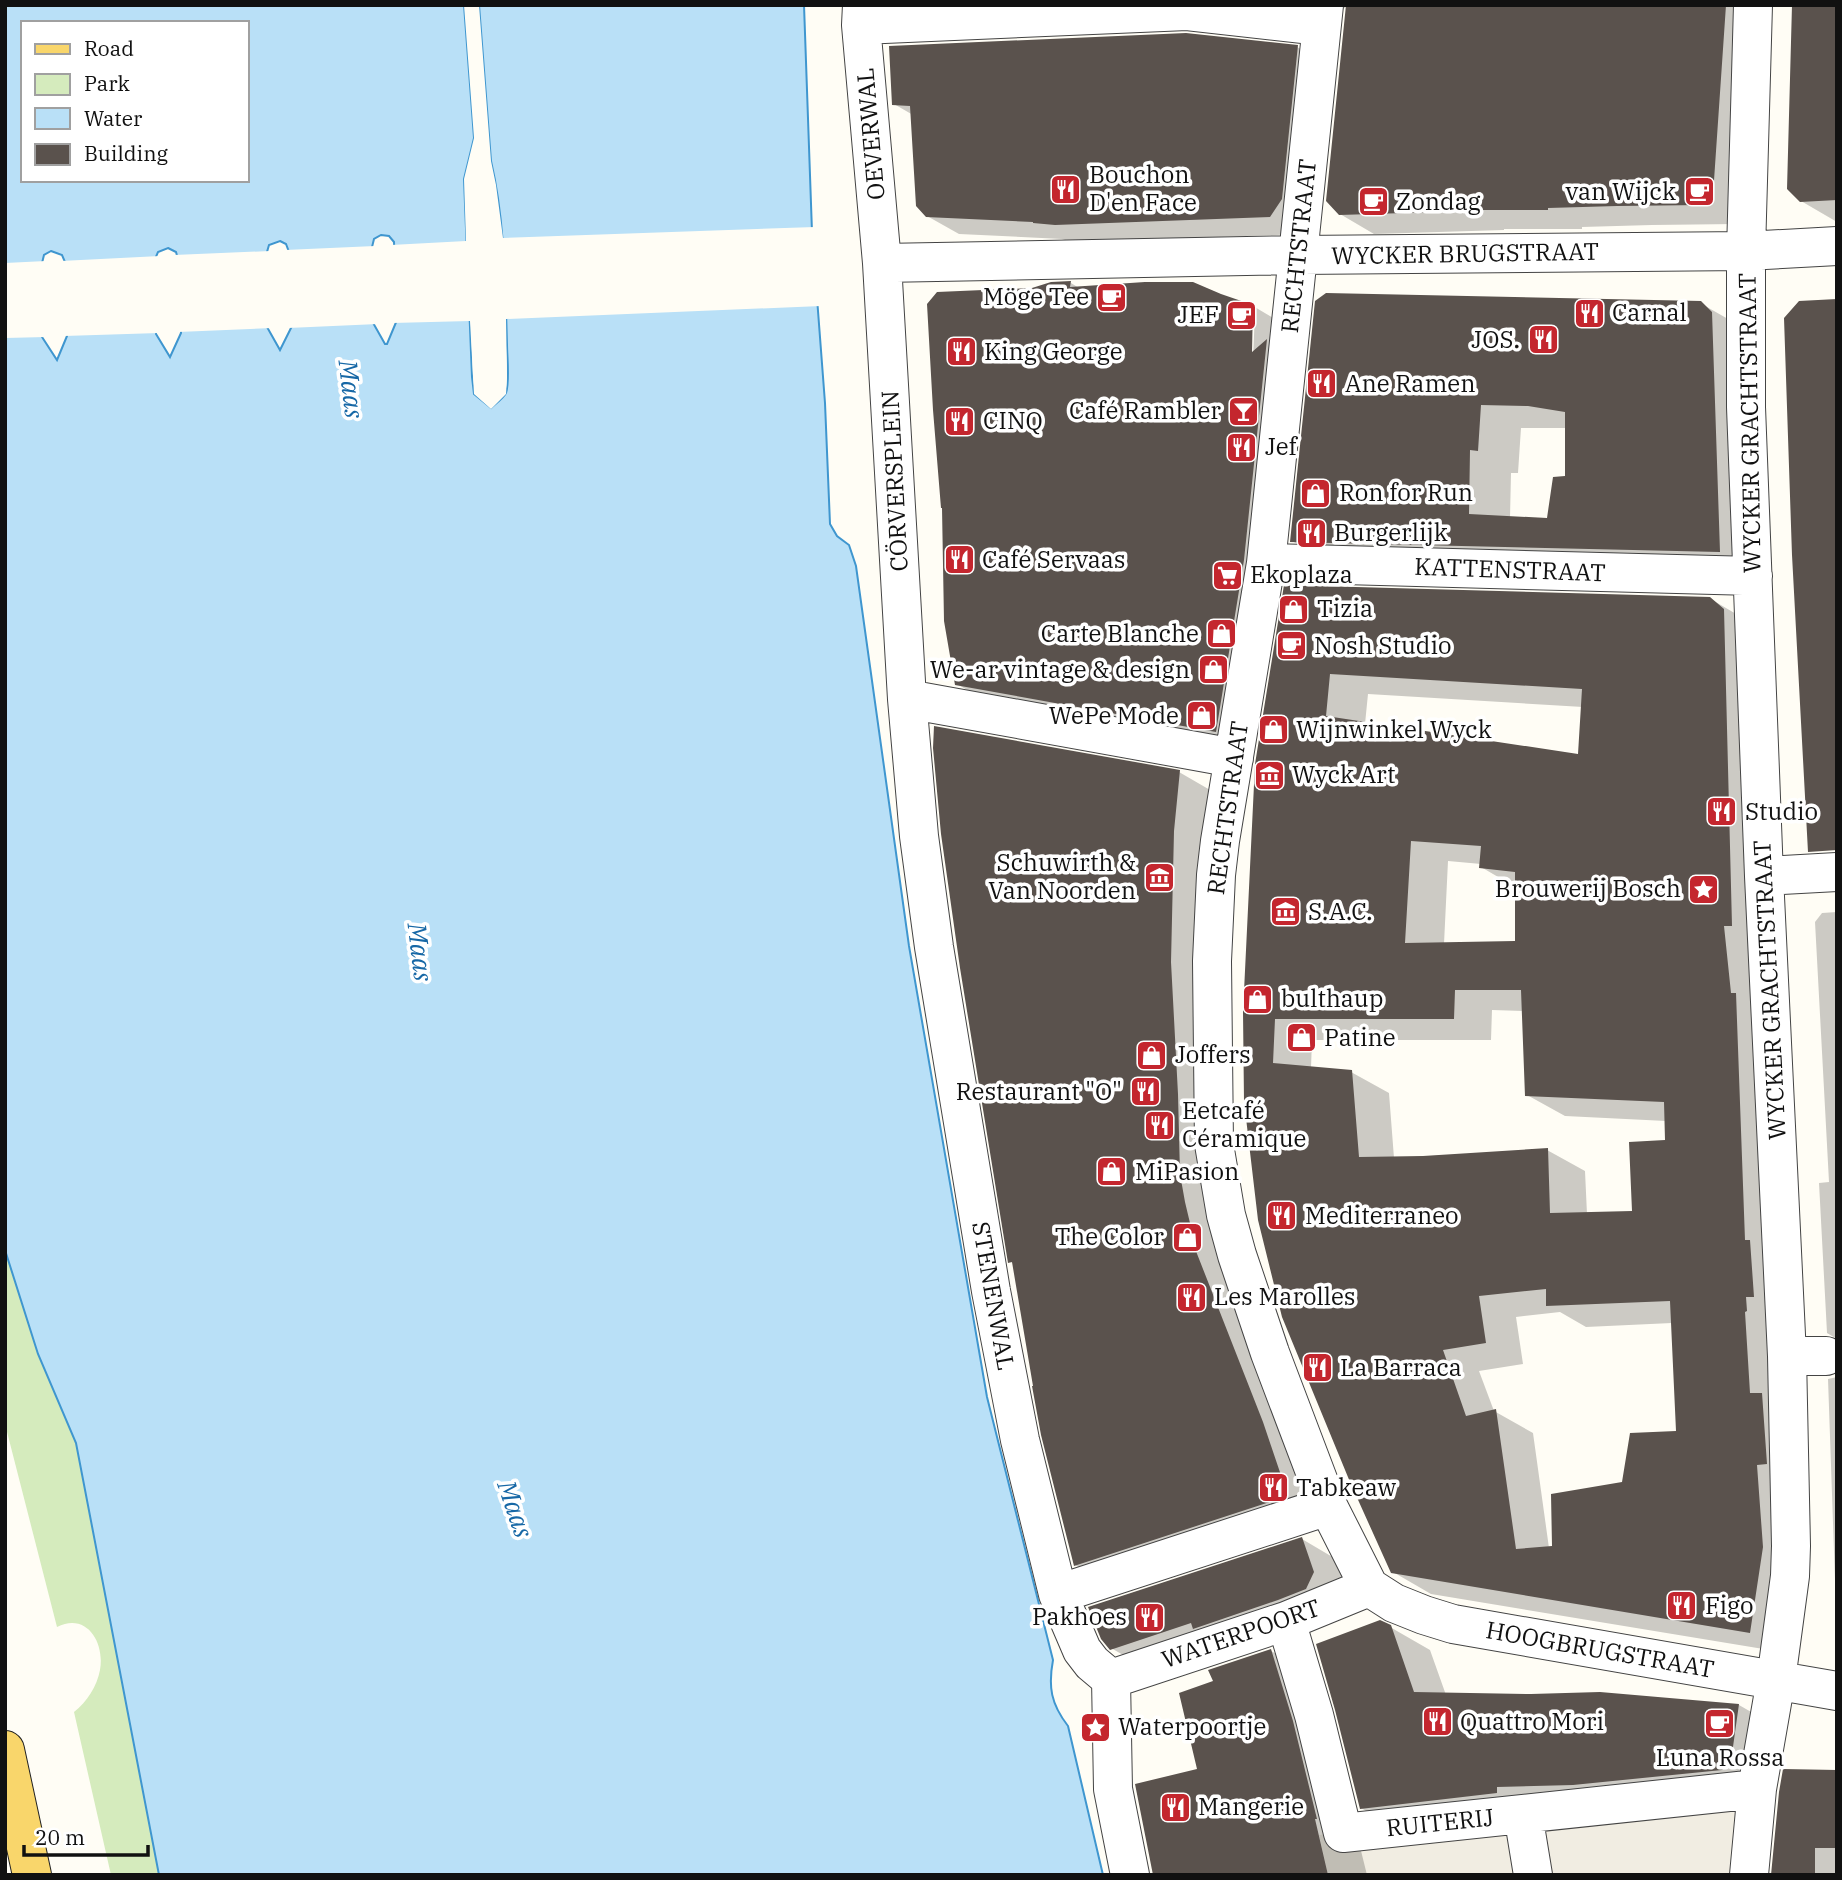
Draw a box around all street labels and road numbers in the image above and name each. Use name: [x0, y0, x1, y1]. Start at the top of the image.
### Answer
street label: OEVERWAL: [848, 67, 892, 201]
street label: RECHTSTRAAT: [1273, 157, 1323, 335]
street label: WYCKER BRUGSTRAAT: [1331, 235, 1599, 271]
street label: WYCKER GRACHTSTRAAT: [1730, 273, 1768, 574]
street label: CÖRVERSPLEIN: [873, 390, 915, 572]
street label: KATTENSTRAAT: [1414, 550, 1606, 588]
street label: RECHTSTRAAT: [1199, 719, 1255, 897]
street label: WYCKER GRACHTSTRAAT: [1745, 839, 1793, 1141]
street label: STENENWAL: [965, 1219, 1023, 1373]
street label: WATERPOORT: [1157, 1591, 1324, 1675]
street label: HOOGBRUGSTRAAT: [1483, 1613, 1717, 1685]
street label: RUITERIJ: [1384, 1800, 1495, 1844]

